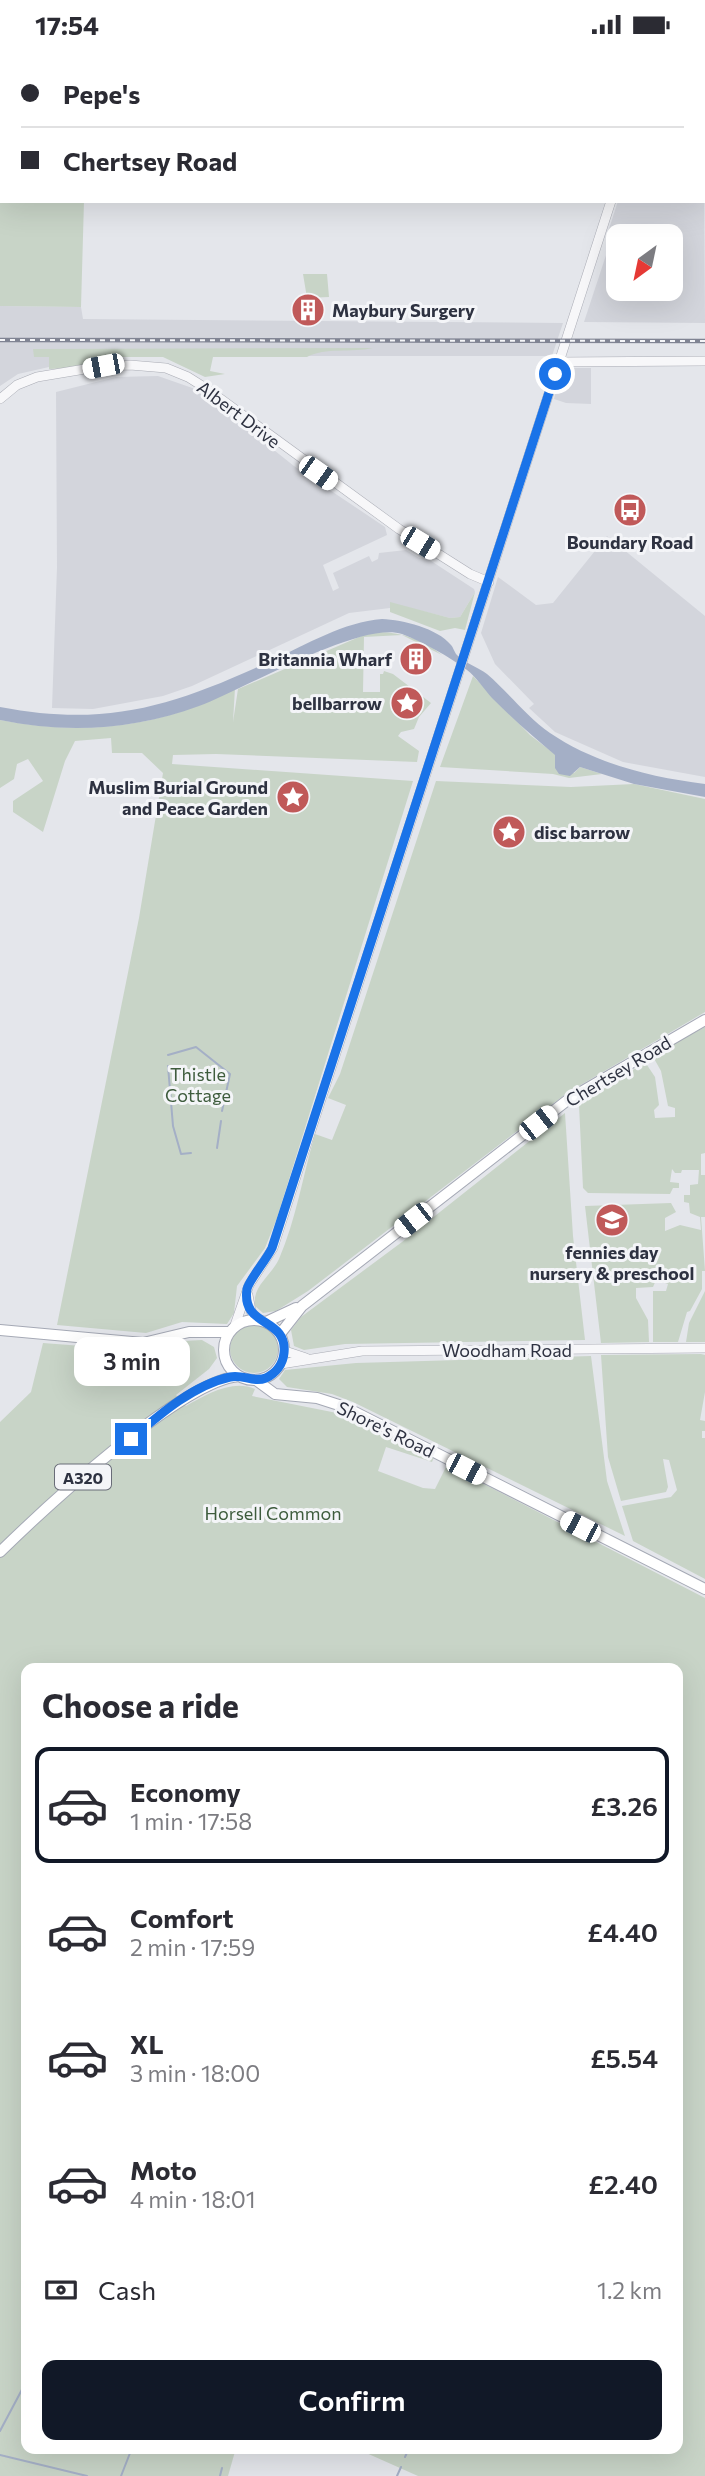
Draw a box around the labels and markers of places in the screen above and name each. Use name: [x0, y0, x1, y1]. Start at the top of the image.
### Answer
building icon: Maybury Surgery: [289, 291, 327, 329]
place label: Maybury Surgery: [332, 299, 475, 321]
bus stop icon: Boundary Road: [611, 491, 649, 529]
place label: Boundary Road: [567, 531, 693, 553]
building icon: Britannia Wharf: [397, 640, 435, 678]
place label: Britannia Wharf: [258, 648, 393, 670]
place icon: bellbarrow: [388, 684, 426, 722]
place label: bellbarrow: [292, 692, 382, 714]
place label: Muslim Burial Ground and Peace Garden: [88, 776, 268, 819]
place icon: Muslim Burial Ground and Peace Garden: [274, 778, 312, 816]
place icon: disc barrow: [490, 813, 528, 851]
place label: disc barrow: [534, 821, 630, 843]
school or university icon: fennies day nursery & preschool: [593, 1201, 631, 1239]
place label: fennies day nursery & preschool: [530, 1241, 694, 1284]

